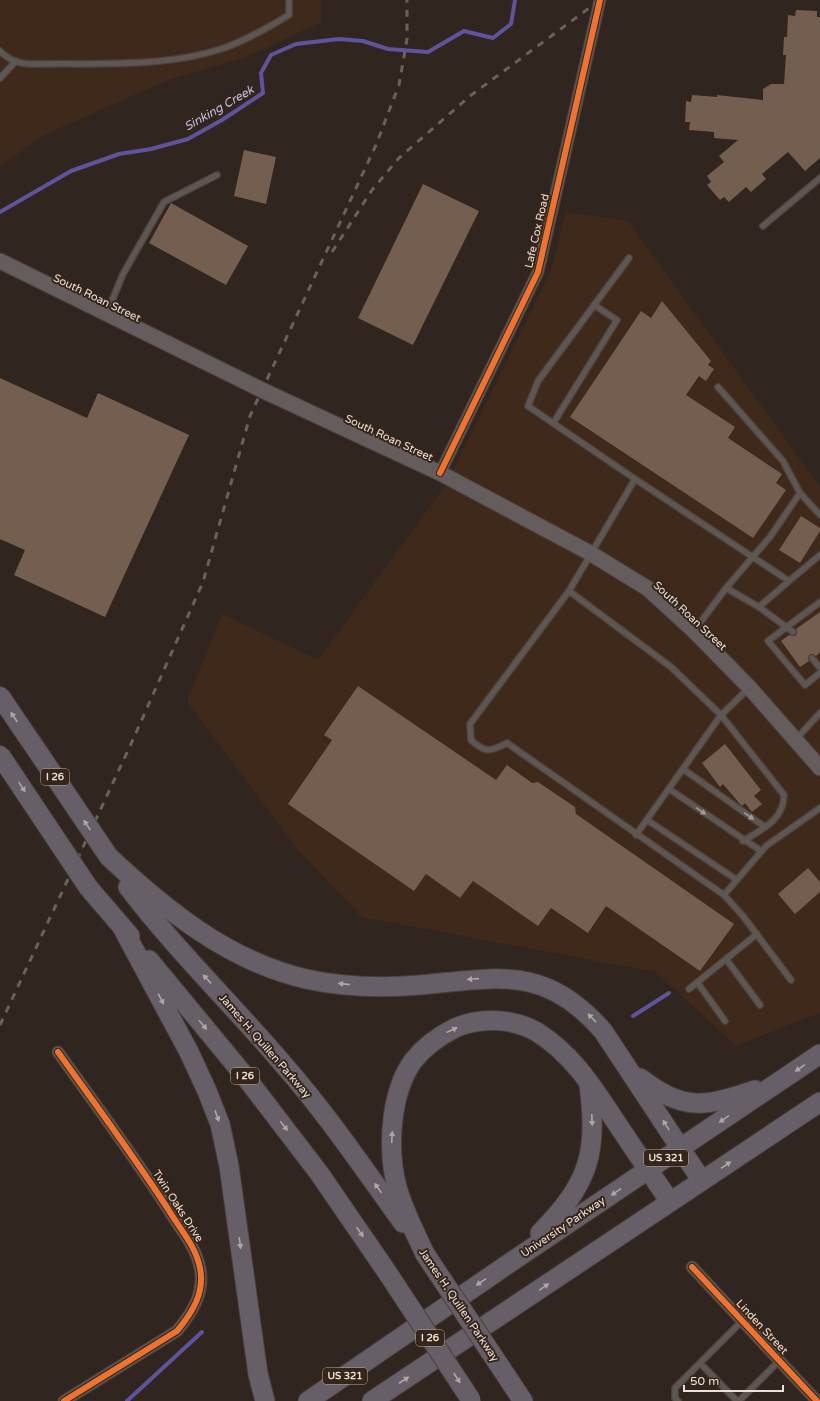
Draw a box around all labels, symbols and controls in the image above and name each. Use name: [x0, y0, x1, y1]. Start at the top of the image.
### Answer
water label: Sinking Creek: [182, 82, 257, 134]
street label: Lafe Cox Road: [522, 193, 552, 269]
street label: South Roan Street: [51, 271, 143, 325]
street label: South Roan Street: [343, 412, 435, 464]
street label: South Roan Street: [651, 579, 729, 653]
one-way arrow: [11, 712, 18, 723]
road number: I 26: [41, 769, 69, 785]
one-way arrow: [18, 782, 26, 792]
one-way arrow: [695, 807, 706, 815]
one-way arrow: [744, 812, 754, 820]
one-way arrow: [83, 820, 91, 830]
one-way arrow: [202, 974, 211, 984]
one-way arrow: [467, 975, 479, 982]
one-way arrow: [338, 981, 350, 987]
street label: James H. Quillen Parkway: [216, 991, 314, 1101]
one-way arrow: [157, 993, 164, 1004]
one-way arrow: [587, 1013, 597, 1023]
one-way arrow: [198, 1019, 207, 1030]
one-way arrow: [447, 1027, 458, 1033]
one-way arrow: [794, 1064, 805, 1072]
road number: I 26: [231, 1068, 259, 1084]
one-way arrow: [214, 1110, 220, 1122]
one-way arrow: [589, 1114, 596, 1126]
one-way arrow: [718, 1116, 729, 1123]
one-way arrow: [662, 1120, 670, 1130]
one-way arrow: [279, 1121, 288, 1132]
one-way arrow: [388, 1131, 395, 1143]
road number: US 321: [644, 1150, 688, 1166]
one-way arrow: [721, 1161, 731, 1169]
street label: Twin Oaks Drive: [150, 1168, 206, 1244]
one-way arrow: [373, 1182, 382, 1193]
one-way arrow: [610, 1188, 621, 1196]
street label: University Parkway: [518, 1194, 608, 1260]
one-way arrow: [356, 1226, 364, 1237]
one-way arrow: [237, 1237, 243, 1249]
street label: James H. Quillen Parkway: [416, 1246, 502, 1364]
one-way arrow: [476, 1278, 487, 1286]
one-way arrow: [539, 1283, 549, 1291]
street label: Linden Street: [733, 1297, 791, 1357]
road number: I 26: [416, 1330, 444, 1346]
scale bar: [684, 1367, 783, 1393]
road number: US 321: [323, 1368, 367, 1384]
one-way arrow: [453, 1373, 461, 1383]
text: 50 m: [690, 1374, 719, 1388]
one-way arrow: [398, 1376, 410, 1383]

